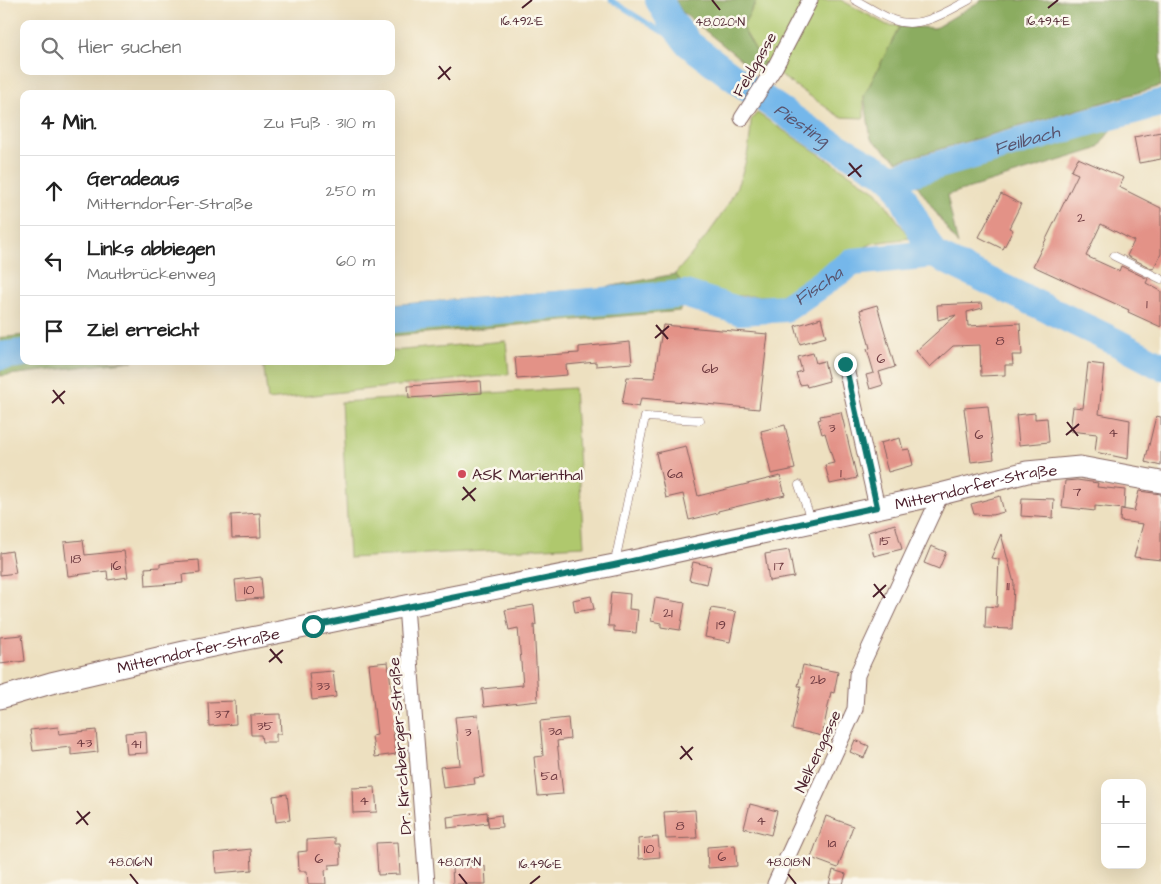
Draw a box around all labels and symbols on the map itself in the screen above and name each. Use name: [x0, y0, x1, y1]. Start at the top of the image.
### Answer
text: 16.492°E: [501, 13, 543, 30]
text: 16.494°E: [1026, 13, 1070, 30]
text: 48.020°N: [695, 14, 745, 31]
street label: Feldgasse: [727, 28, 783, 101]
water label: Piesting: [769, 97, 835, 154]
water label: Feilbach: [991, 119, 1064, 162]
house number: 2: [1077, 208, 1085, 228]
water label: Fischa: [789, 260, 849, 312]
house number: 1: [1146, 294, 1148, 314]
house number: 8: [995, 331, 1005, 351]
house number: 6: [877, 349, 886, 369]
route end: [834, 353, 857, 376]
house number: 6b: [702, 359, 718, 379]
house number: 3: [828, 418, 836, 438]
house number: 4: [1108, 423, 1118, 443]
house number: 6: [975, 425, 984, 445]
street label: Mitterndorfer-Straße: [893, 459, 1058, 516]
house number: 1: [840, 463, 842, 483]
place label: ASK Marienthal: [472, 464, 583, 486]
house number: 6a: [667, 464, 683, 484]
marker: ASK Marienthal: [456, 468, 468, 480]
house number: 7: [1073, 482, 1082, 502]
house number: 15: [879, 531, 891, 551]
house number: 18: [71, 549, 81, 569]
house number: 16: [111, 556, 122, 576]
house number: 17: [774, 556, 785, 576]
house number: 11: [1006, 576, 1010, 596]
house number: 10: [244, 580, 254, 600]
house number: 21: [663, 603, 673, 623]
route start: [302, 615, 325, 638]
house number: 19: [716, 615, 726, 635]
street label: Mitterndorfer-Straße: [115, 622, 282, 679]
street label: Dr. Kirchberger-Straße: [383, 656, 418, 835]
house number: 2b: [810, 670, 826, 690]
house number: 33: [316, 676, 330, 696]
house number: 37: [214, 704, 230, 724]
street label: Nelkengasse: [789, 706, 848, 797]
house number: 35: [256, 716, 274, 736]
house number: 3a: [548, 721, 562, 741]
house number: 3: [464, 722, 472, 742]
house number: 43: [76, 733, 92, 753]
house number: 41: [130, 734, 142, 754]
house number: 5a: [540, 766, 558, 786]
house number: 4: [359, 791, 369, 811]
house number: 4: [756, 811, 766, 831]
house number: 8: [675, 816, 685, 836]
house number: 1a: [828, 833, 836, 853]
house number: 10: [644, 839, 654, 859]
house number: 6: [718, 847, 727, 867]
house number: 6: [315, 849, 324, 869]
text: 48.016°N: [108, 854, 153, 871]
text: 48.017°N: [437, 854, 482, 871]
text: 48.018°N: [766, 854, 811, 871]
text: 16.496°E: [518, 856, 562, 873]

